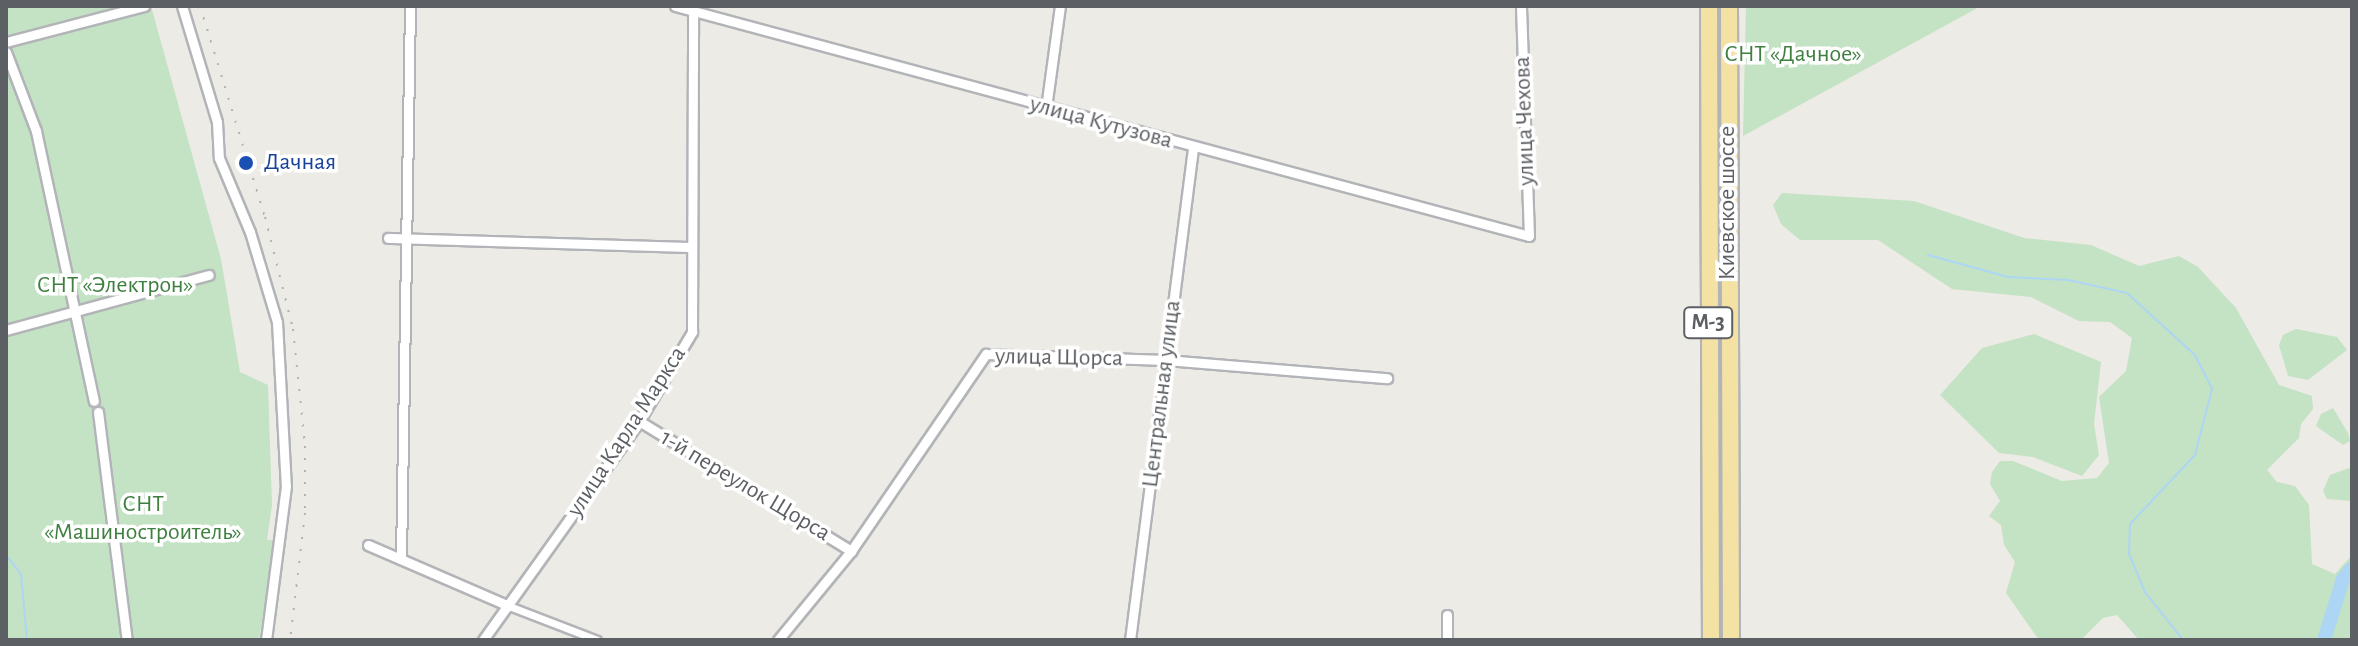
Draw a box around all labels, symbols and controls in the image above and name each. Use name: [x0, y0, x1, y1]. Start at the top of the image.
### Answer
park label: СНТ «Дачное»: [1724, 41, 1862, 69]
street label: улица Чехова: [1508, 56, 1542, 186]
street label: улица Кутузова: [1026, 90, 1176, 156]
street label: Киевское шоссе: [1714, 126, 1742, 280]
place label: Дачная: [264, 149, 336, 177]
marker: Дачная: [235, 152, 257, 174]
park label: СНТ «Электрон»: [37, 272, 193, 300]
street label: Центральная улица: [1136, 299, 1188, 489]
road number: М-3: [1682, 305, 1734, 341]
street label: улица Карла Маркса: [561, 341, 693, 523]
street label: улица Щорса: [995, 342, 1123, 374]
street label: 1-й переулок Щорса: [655, 424, 835, 548]
park label: СНТ «Машиностроитель»: [44, 491, 242, 547]

